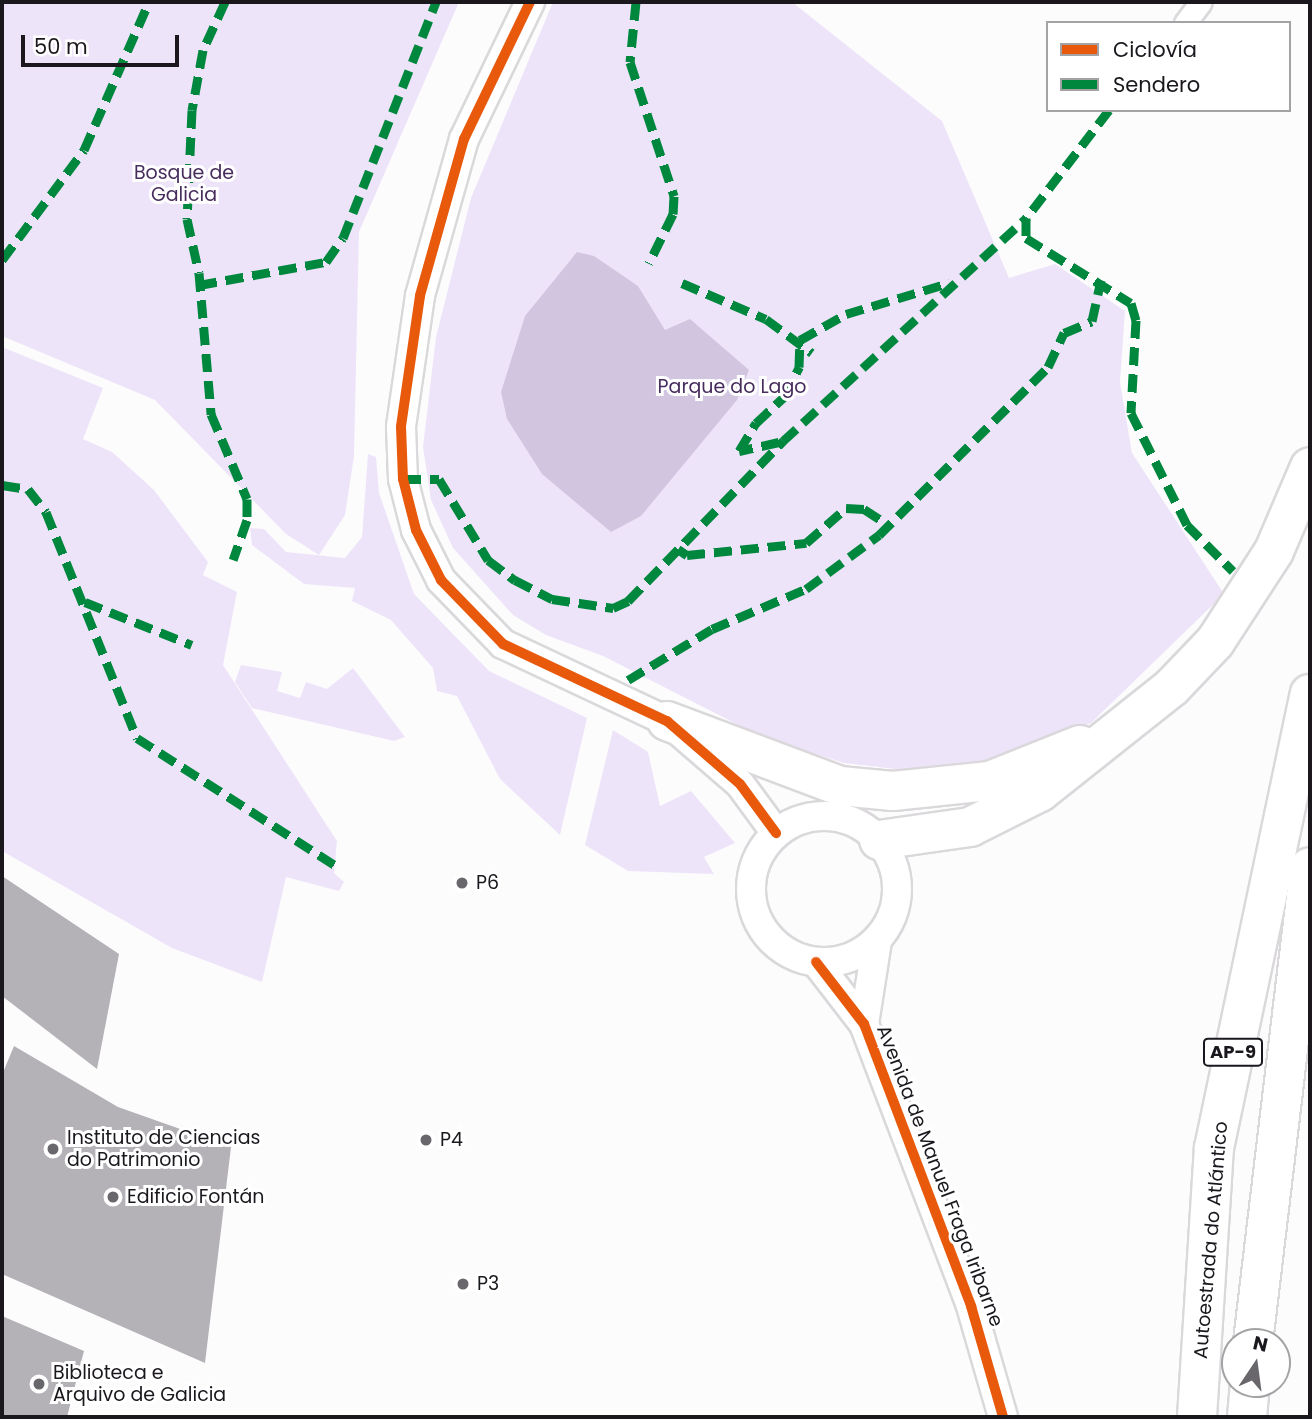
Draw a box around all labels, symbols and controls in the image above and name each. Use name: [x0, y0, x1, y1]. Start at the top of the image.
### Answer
scale bar: [24, 21, 182, 65]
legend: [1046, 21, 1291, 112]
text: 50 m: [34, 32, 88, 61]
text: Ciclovía: [1113, 35, 1197, 64]
text: Sendero: [1113, 70, 1200, 99]
park label: Bosque de Galicia: [134, 162, 234, 206]
park label: Parque do Lago: [658, 376, 806, 398]
place label: P6: [476, 872, 499, 894]
marker: P6: [454, 875, 470, 891]
street label: Avenida de Manuel Fraga Iribarne: [872, 1022, 1008, 1330]
road number: AP-9: [1202, 1037, 1264, 1066]
street label: Autoestrada do Atlántico: [1189, 1120, 1233, 1360]
place label: Instituto de Ciencias do Patrimonio: [67, 1127, 261, 1171]
place label: P4: [440, 1129, 463, 1151]
marker: P4: [418, 1132, 434, 1148]
marker: Instituto de Ciencias do Patrimonio: [45, 1141, 61, 1157]
place label: Edificio Fontán: [127, 1186, 264, 1208]
marker: Edificio Fontán: [105, 1189, 121, 1205]
place label: P3: [477, 1273, 499, 1295]
marker: P3: [455, 1276, 471, 1292]
north arrow: [1221, 1328, 1291, 1398]
text: N: [1250, 1329, 1270, 1359]
place label: Biblioteca e Arquivo de Galicia: [53, 1362, 226, 1406]
marker: Biblioteca e Arquivo de Galicia: [31, 1376, 47, 1392]

